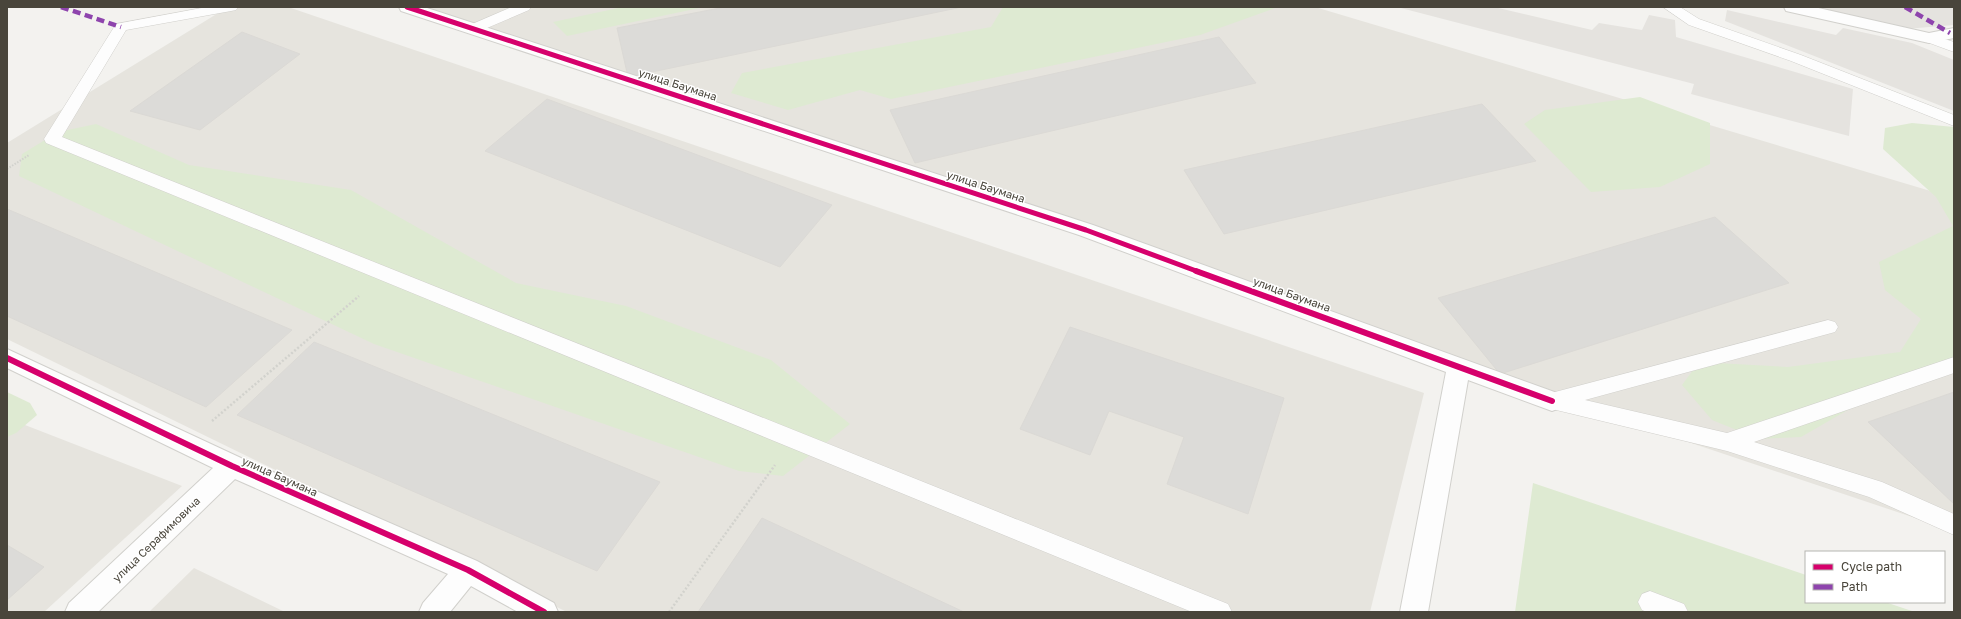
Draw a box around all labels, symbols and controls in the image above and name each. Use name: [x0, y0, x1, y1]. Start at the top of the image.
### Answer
street label: улица Баумана: [637, 65, 719, 103]
street label: улица Баумана: [945, 167, 1027, 205]
street label: улица Баумана: [1251, 274, 1333, 314]
street label: улица Баумана: [240, 453, 320, 499]
street label: улица Серафимовича: [110, 494, 202, 584]
legend: [1805, 551, 1945, 603]
text: Cycle path: [1841, 559, 1902, 574]
text: Path: [1841, 579, 1868, 594]

